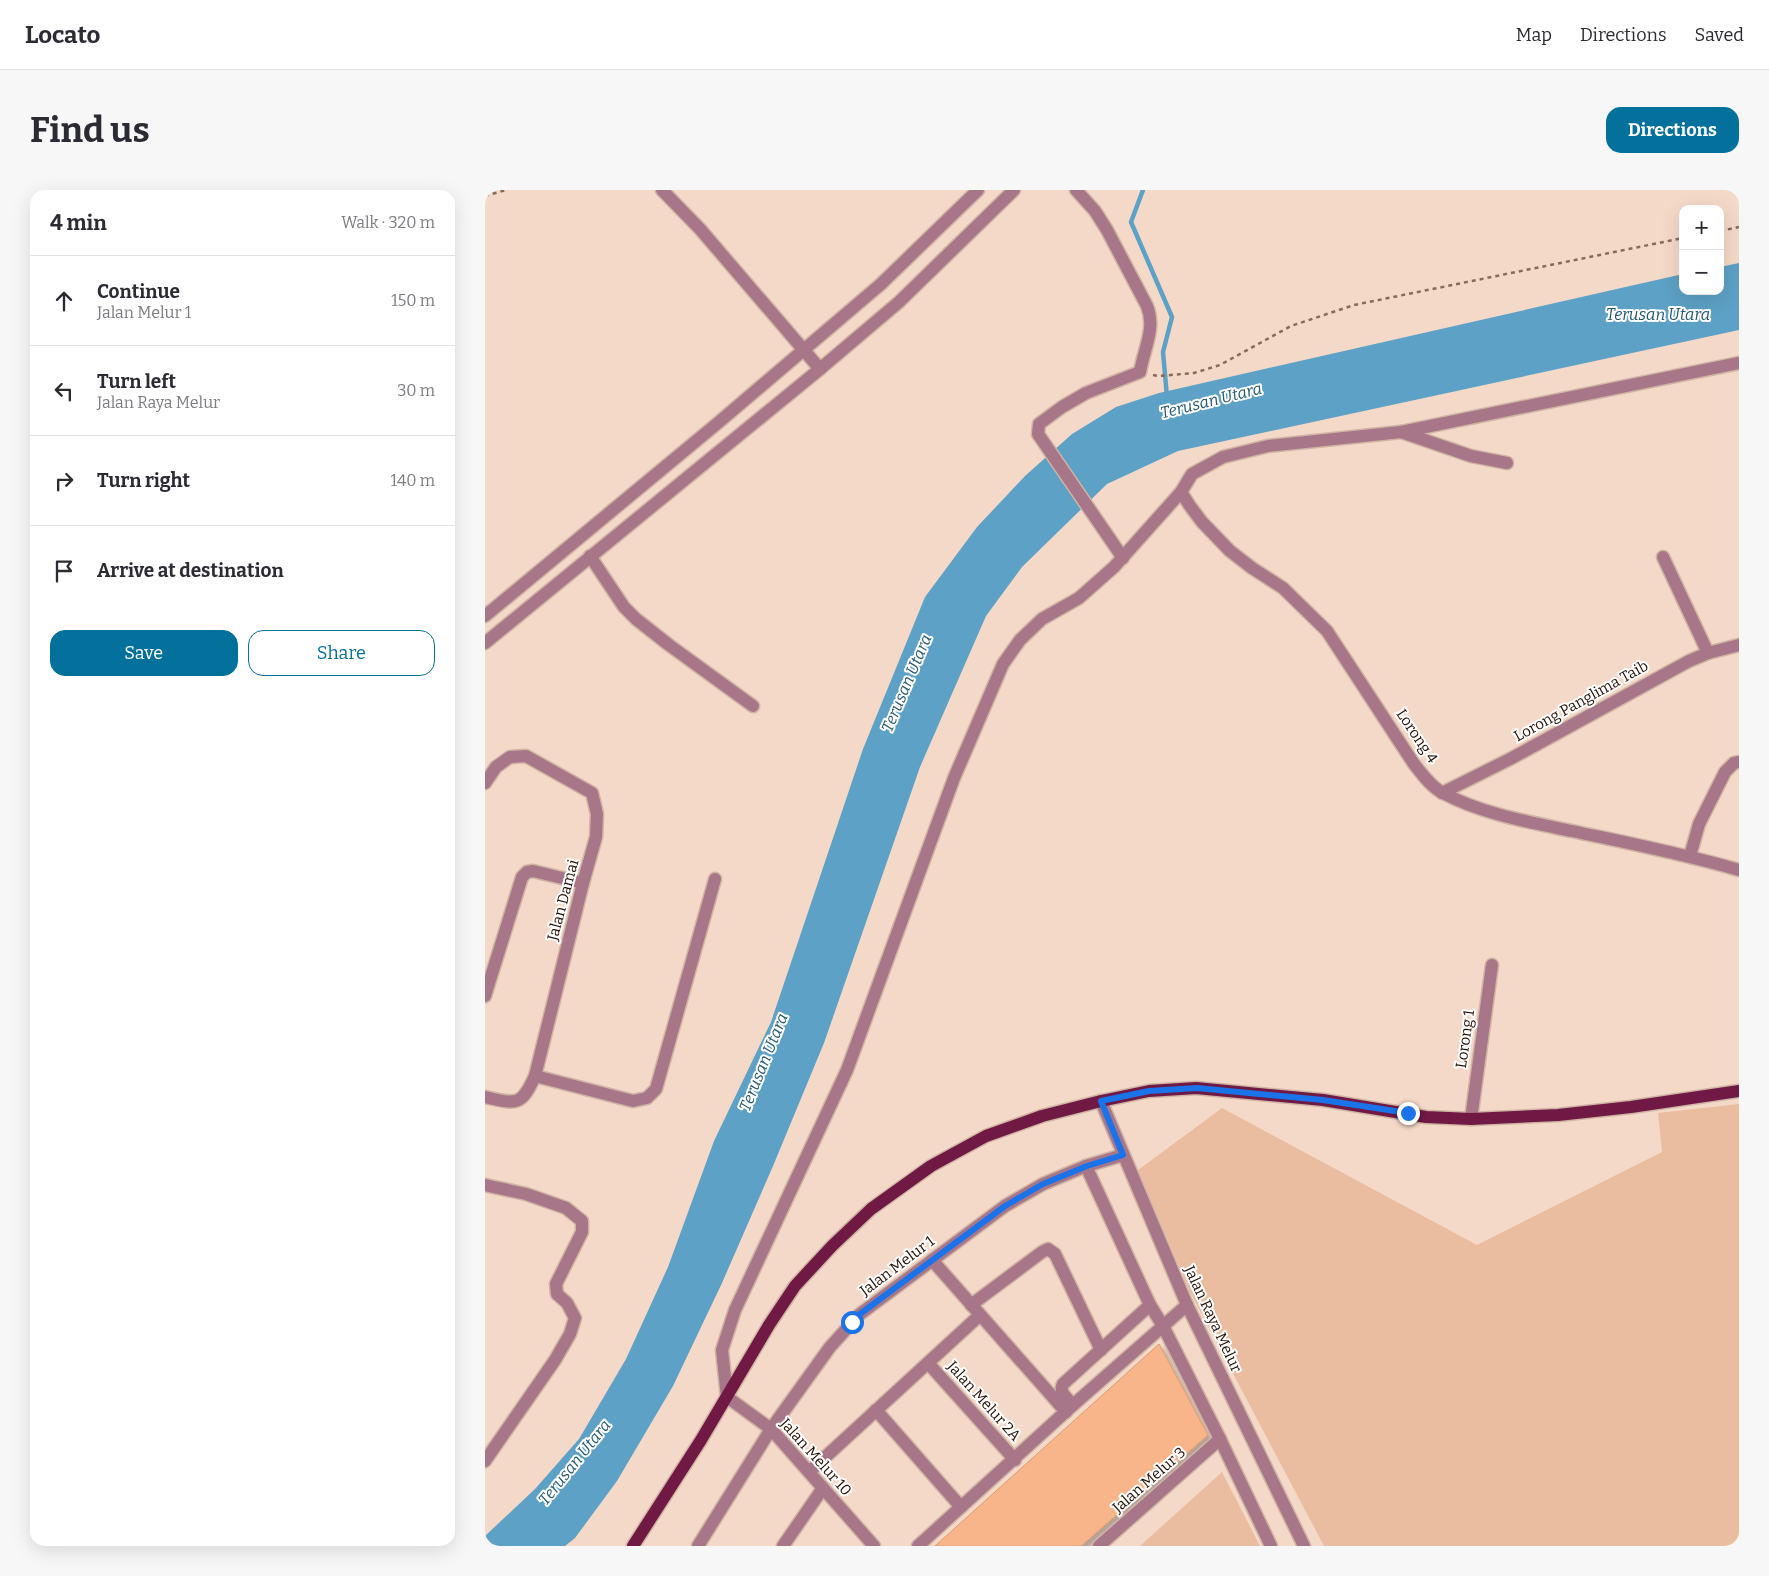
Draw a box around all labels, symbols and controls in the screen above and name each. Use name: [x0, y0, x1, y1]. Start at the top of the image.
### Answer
text: Locato: [25, 21, 100, 49]
text: Map: [1516, 24, 1552, 46]
text: Directions: [1580, 24, 1667, 46]
text: Saved: [1695, 24, 1744, 46]
button: Directions: [1606, 107, 1739, 153]
text: Find us: [30, 109, 150, 151]
map controls: [1679, 205, 1724, 295]
button: +: [1679, 205, 1724, 250]
text: 4 min: [50, 210, 107, 236]
text: Walk · 320 m: [341, 213, 435, 232]
button: −: [1679, 250, 1724, 295]
text: Continue: [97, 280, 180, 303]
icon: ahead: [50, 287, 78, 315]
text: 150 m: [391, 291, 435, 310]
text: Jalan Melur 1: [97, 303, 191, 322]
water label: Terusan Utara: [1606, 305, 1710, 324]
text: Turn left: [97, 370, 176, 393]
icon: left: [50, 377, 78, 405]
water label: Terusan Utara: [1158, 379, 1264, 422]
text: 30 m: [397, 381, 435, 400]
text: Jalan Raya Melur: [97, 393, 220, 412]
icon: right: [50, 467, 78, 495]
text: Turn right: [97, 469, 190, 492]
text: 140 m: [390, 471, 435, 490]
icon: arrive: [50, 557, 78, 585]
text: Arrive at destination: [97, 559, 284, 582]
button: Save: [50, 630, 238, 676]
button: Share: [248, 630, 435, 676]
water label: Terusan Utara: [877, 632, 936, 735]
street label: Lorong Panglima Taib: [1511, 657, 1651, 745]
street label: Lorong 4: [1392, 706, 1442, 767]
street label: Jalan Damai: [543, 857, 583, 944]
street label: Lorong 1: [1452, 1009, 1478, 1069]
water label: Terusan Utara: [735, 1010, 792, 1114]
route end: [1397, 1102, 1420, 1125]
street label: Jalan Melur 1: [856, 1232, 938, 1300]
street label: Jalan Raya Melur: [1180, 1262, 1246, 1375]
route start: [841, 1311, 864, 1334]
street label: Jalan Melur 2A: [943, 1357, 1025, 1445]
street label: Jalan Melur 10: [776, 1414, 855, 1499]
water label: Terusan Utara: [534, 1416, 615, 1509]
street label: Jalan Melur 3: [1108, 1443, 1189, 1517]

